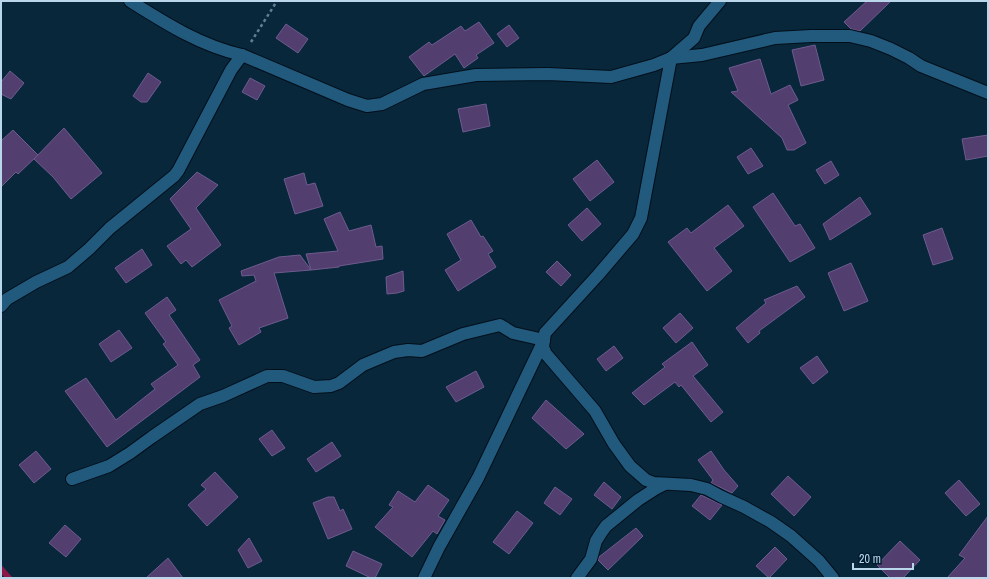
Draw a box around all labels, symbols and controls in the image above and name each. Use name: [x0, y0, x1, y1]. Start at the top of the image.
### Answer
scale bar: [853, 545, 913, 571]
text: 20 m: [859, 551, 881, 567]

